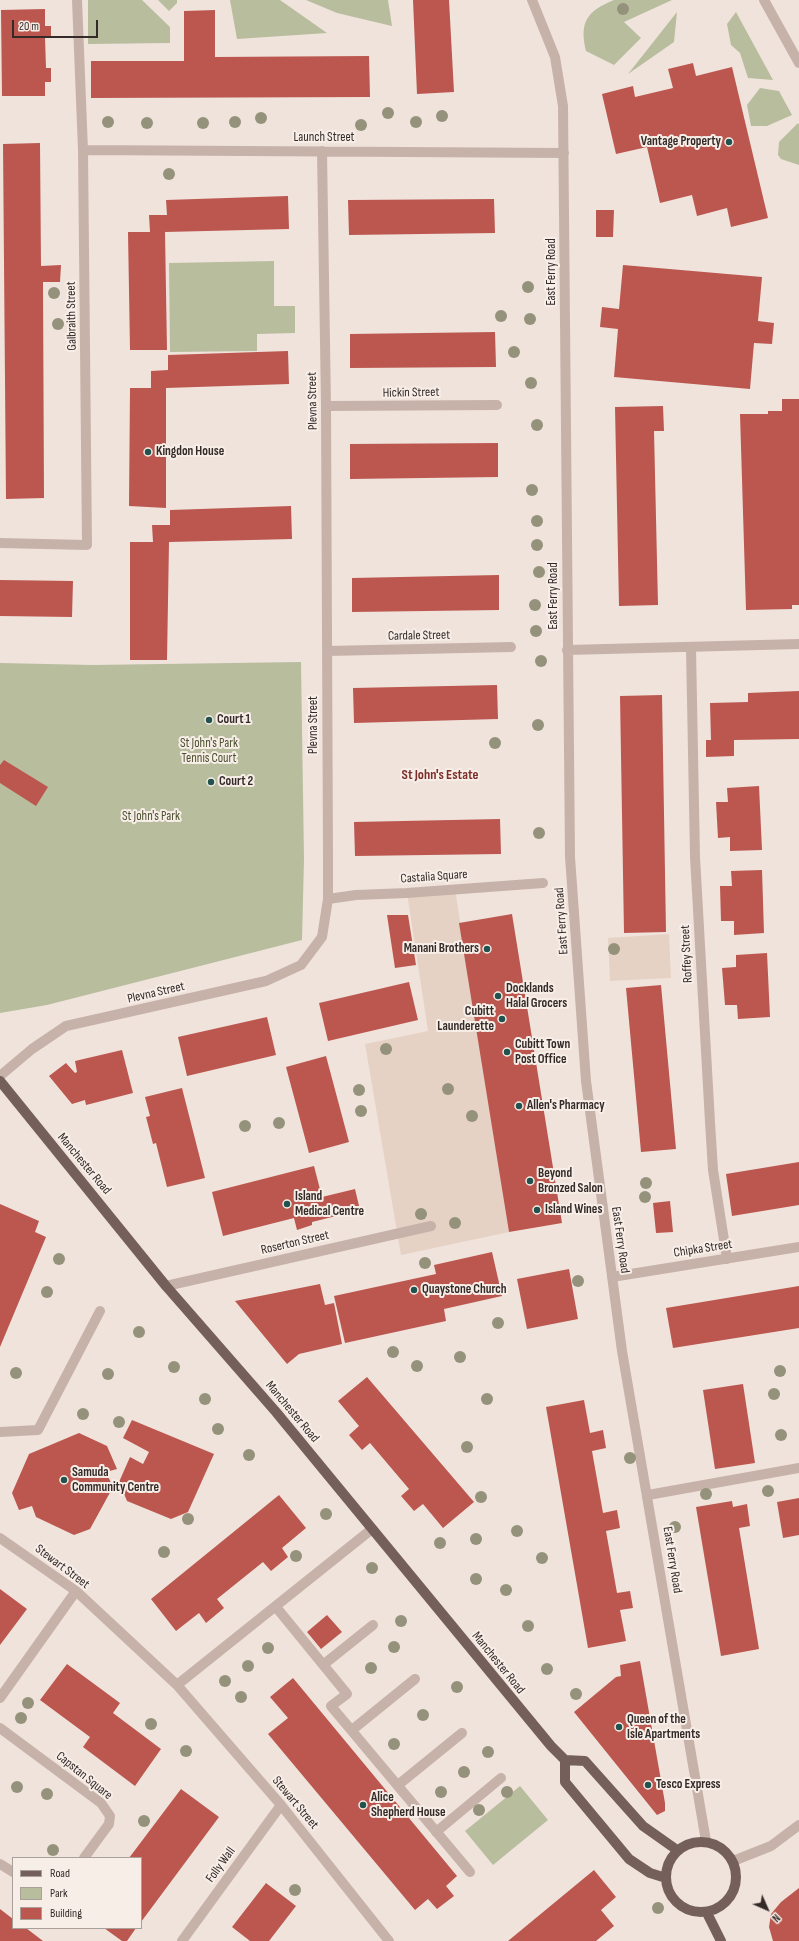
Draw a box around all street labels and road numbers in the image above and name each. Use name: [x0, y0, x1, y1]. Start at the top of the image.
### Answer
street label: Launch Street: [293, 130, 355, 146]
street label: East Ferry Road: [544, 238, 560, 306]
street label: Galbraith Street: [64, 281, 80, 351]
street label: Plevna Street: [305, 372, 321, 430]
street label: Hickin Street: [383, 385, 439, 401]
street label: East Ferry Road: [546, 562, 562, 630]
street label: Cardale Street: [388, 628, 450, 644]
street label: Plevna Street: [306, 696, 322, 754]
street label: Castalia Square: [400, 867, 468, 887]
street label: East Ferry Road: [552, 887, 572, 955]
street label: Roffey Street: [678, 925, 696, 983]
street label: Plevna Street: [126, 979, 186, 1007]
street label: Manchester Road: [54, 1130, 114, 1198]
street label: East Ferry Road: [608, 1206, 632, 1274]
street label: Roserton Street: [259, 1228, 331, 1258]
street label: Chipka Street: [673, 1237, 733, 1261]
street label: Manchester Road: [262, 1378, 322, 1446]
street label: East Ferry Road: [659, 1526, 685, 1594]
street label: Stewart Street: [32, 1541, 92, 1593]
street label: Manchester Road: [468, 1629, 528, 1697]
street label: Capstan Square: [53, 1749, 115, 1803]
street label: Stewart Street: [268, 1773, 322, 1833]
street label: Folly Wall: [203, 1844, 239, 1886]

